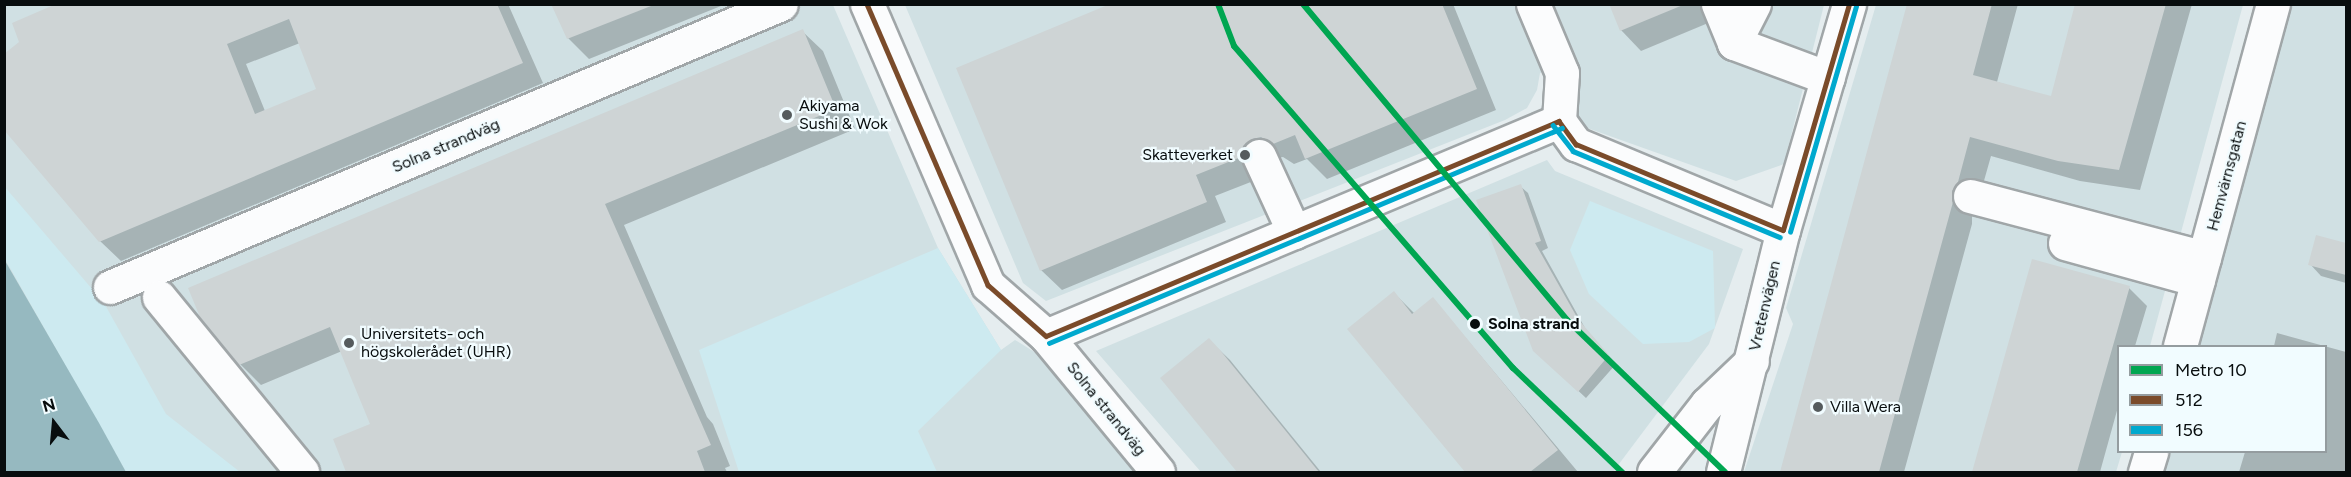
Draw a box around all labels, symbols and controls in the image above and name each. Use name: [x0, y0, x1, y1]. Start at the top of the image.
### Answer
place label: Akiyama Sushi & Wok: [799, 96, 888, 134]
marker: Akiyama Sushi & Wok: [780, 108, 794, 122]
street label: Solna strandväg: [389, 115, 503, 177]
street label: Hemvärnsgatan: [2203, 119, 2251, 233]
place label: Skatteverket: [1142, 145, 1233, 165]
marker: Skatteverket: [1238, 148, 1252, 162]
street label: Vretenvägen: [1745, 259, 1785, 353]
place label: Solna strand: [1488, 314, 1579, 334]
marker: Solna strand: [1466, 315, 1484, 333]
place label: Universitets- och högskolerådet (UHR): [361, 324, 511, 362]
marker: Universitets- och högskolerådet (UHR): [342, 336, 356, 350]
legend: [2117, 345, 2327, 453]
street label: Solna strandväg: [1062, 358, 1150, 460]
text: Metro 10: [2175, 359, 2247, 381]
text: 512: [2175, 389, 2203, 411]
north arrow: [24, 393, 84, 453]
text: N: [40, 394, 57, 416]
place label: Villa Wera: [1830, 397, 1901, 417]
marker: Villa Wera: [1811, 400, 1825, 414]
text: 156: [2175, 419, 2203, 441]

